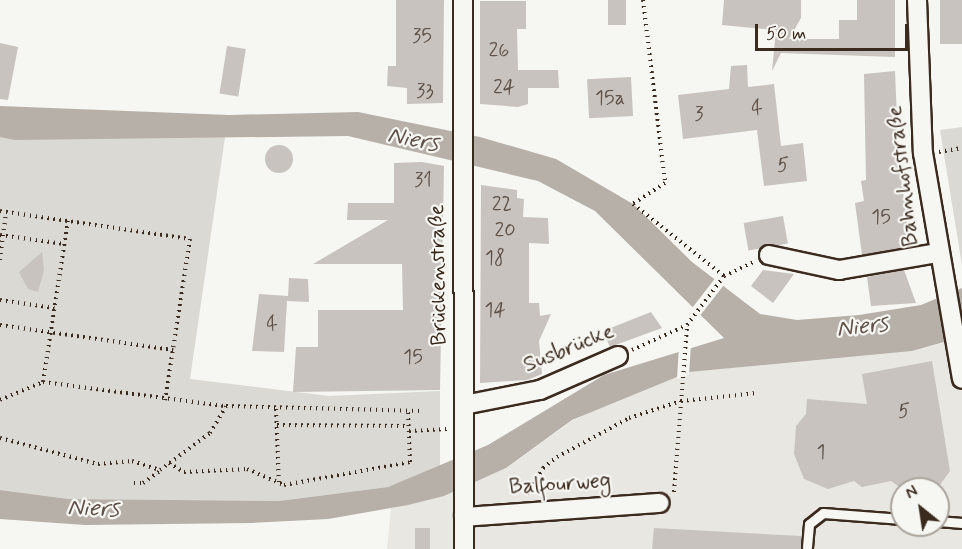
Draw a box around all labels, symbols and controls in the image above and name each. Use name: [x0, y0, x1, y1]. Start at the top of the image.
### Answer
scale bar: [758, 12, 911, 50]
text: 50 m: [766, 22, 806, 46]
house number: 35: [412, 24, 432, 48]
house number: 26: [489, 38, 509, 62]
house number: 24: [493, 75, 515, 99]
house number: 33: [416, 79, 434, 103]
house number: 15a: [595, 86, 625, 110]
house number: 4: [751, 96, 763, 120]
house number: 3: [694, 102, 704, 126]
street label: Bahnhofstraße: [882, 104, 926, 248]
water label: Niers: [385, 121, 441, 159]
house number: 5: [777, 153, 789, 177]
house number: 31: [414, 168, 432, 192]
house number: 22: [492, 192, 512, 216]
street label: Brückenstraße: [425, 204, 453, 346]
house number: 15: [871, 205, 891, 229]
house number: 20: [494, 218, 516, 242]
house number: 18: [485, 246, 505, 270]
house number: 14: [484, 298, 506, 322]
water label: Niers: [835, 310, 889, 344]
house number: 4: [266, 312, 278, 336]
street label: Susbrücke: [520, 319, 618, 379]
house number: 15: [403, 345, 423, 369]
house number: 5: [898, 399, 910, 423]
house number: 1: [817, 440, 825, 464]
street label: Balfourweg: [508, 468, 612, 502]
north arrow: [890, 477, 950, 537]
text: N: [902, 481, 922, 504]
water label: Niers: [67, 494, 119, 524]

